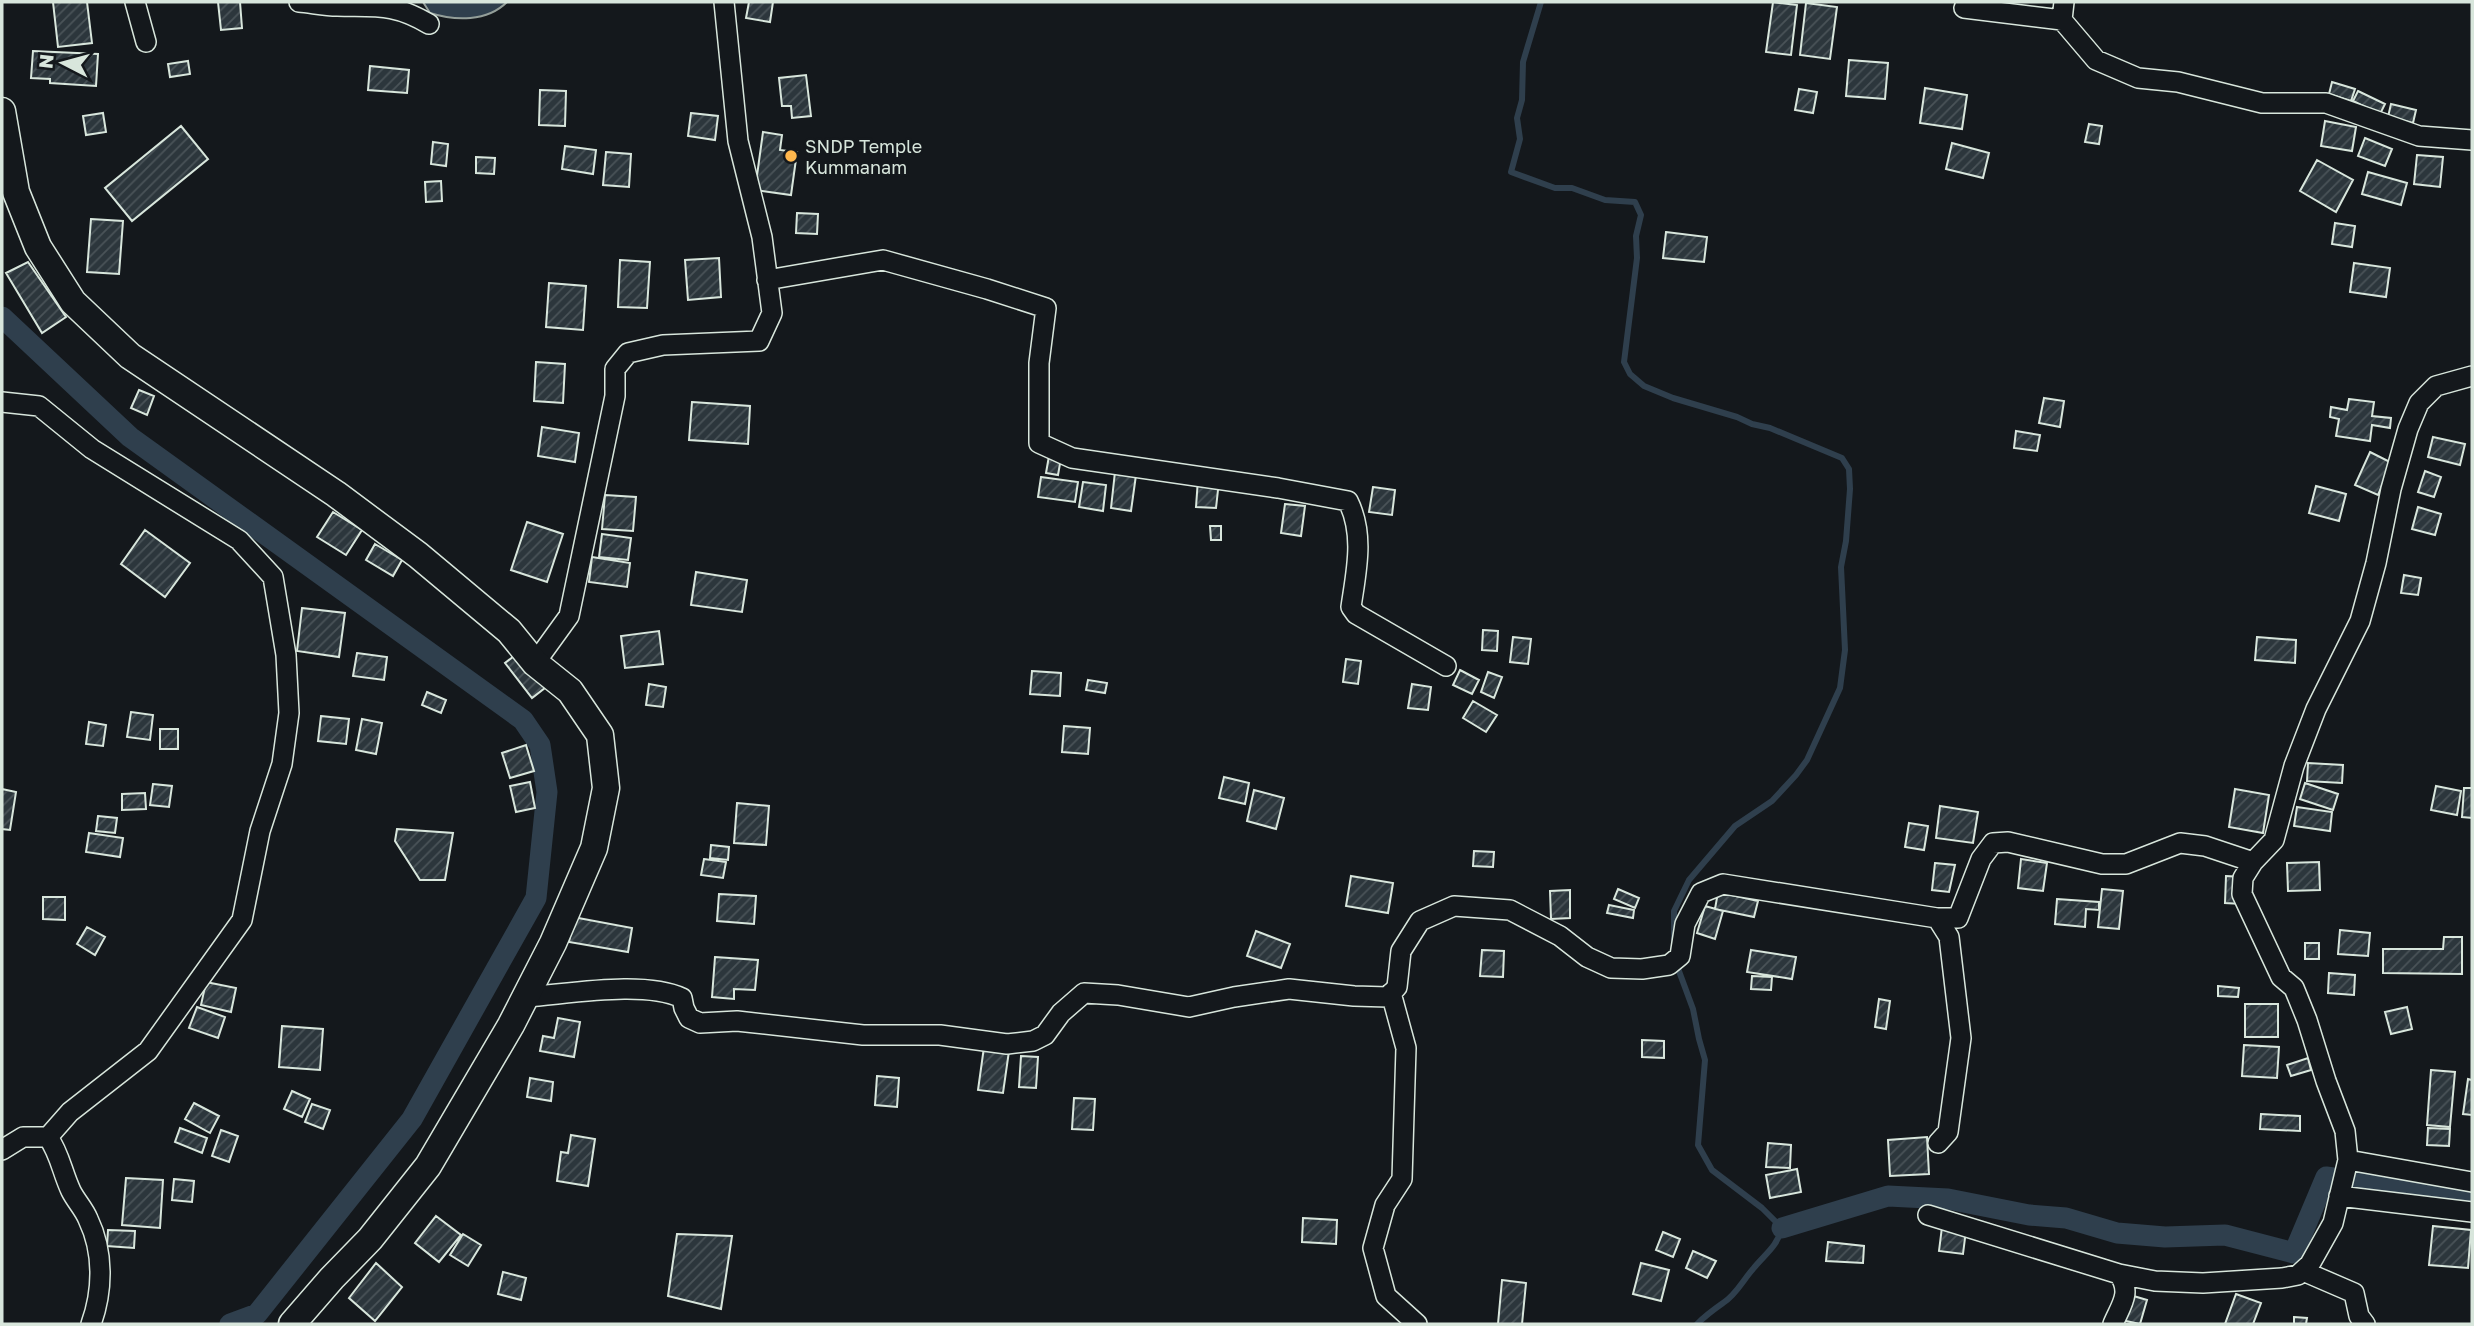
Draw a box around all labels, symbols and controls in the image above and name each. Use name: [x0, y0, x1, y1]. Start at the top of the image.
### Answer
north arrow: [28, 28, 98, 98]
text: N: [33, 53, 58, 70]
place label: SNDP Temple Kummanam: [805, 135, 922, 178]
marker: SNDP Temple Kummanam: [783, 148, 799, 164]

